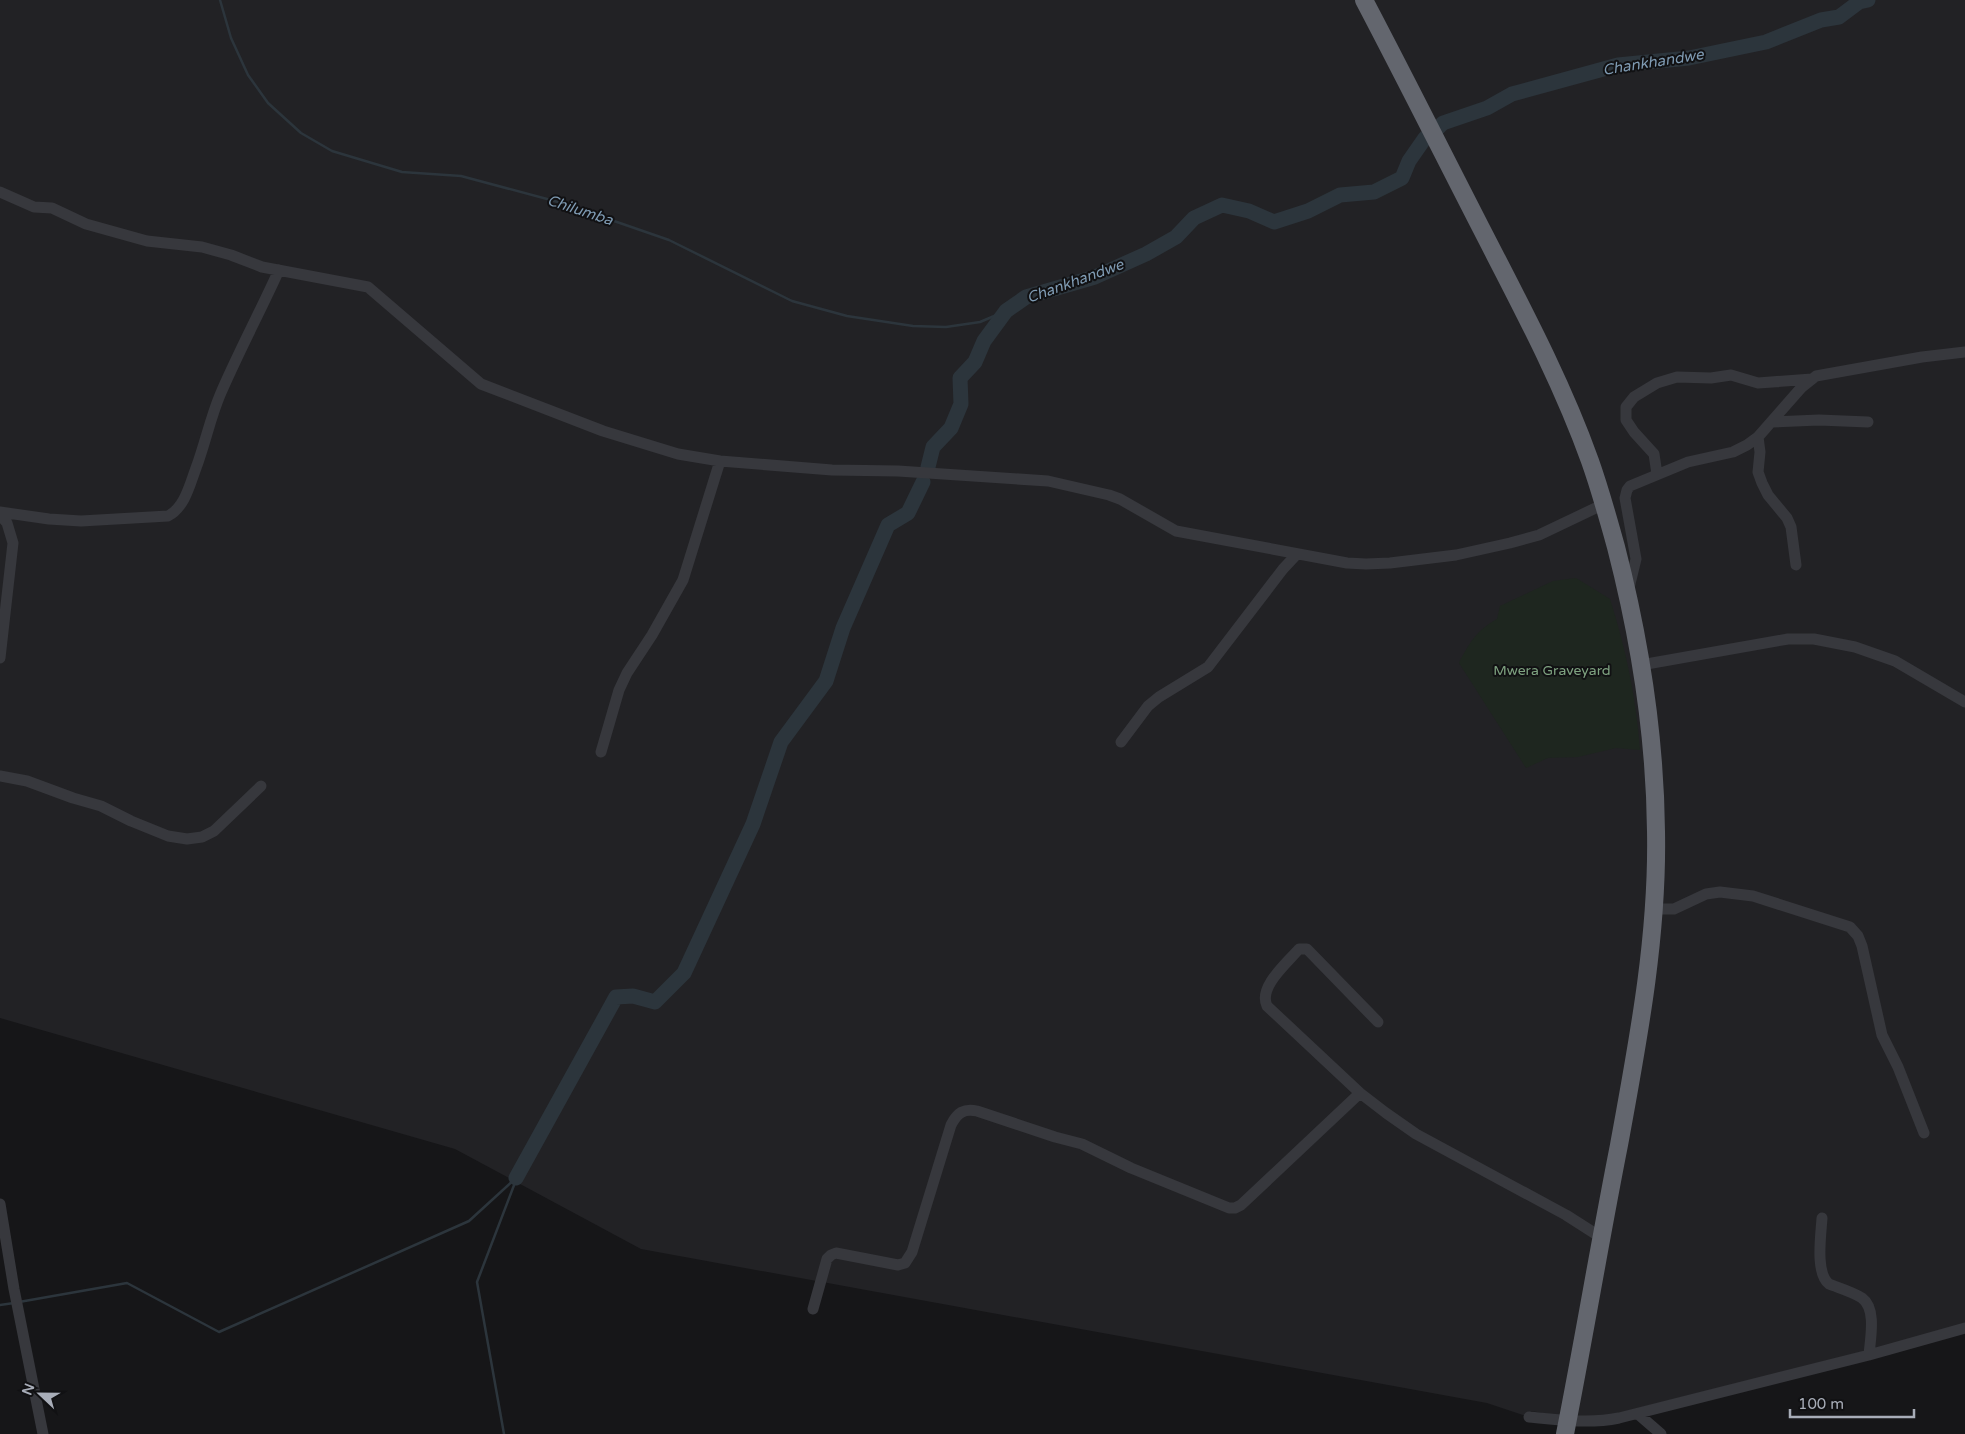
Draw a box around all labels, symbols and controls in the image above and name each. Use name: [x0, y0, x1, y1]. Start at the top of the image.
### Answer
water label: Chankhandwe: [1601, 45, 1706, 79]
water label: Chilumba: [545, 191, 616, 229]
water label: Chankhandwe: [1024, 255, 1127, 307]
park label: Mwera Graveyard: [1493, 662, 1611, 679]
north arrow: [15, 1369, 65, 1419]
text: N: [18, 1381, 38, 1398]
scale bar: [1790, 1386, 1914, 1418]
text: 100 m: [1798, 1395, 1844, 1413]

